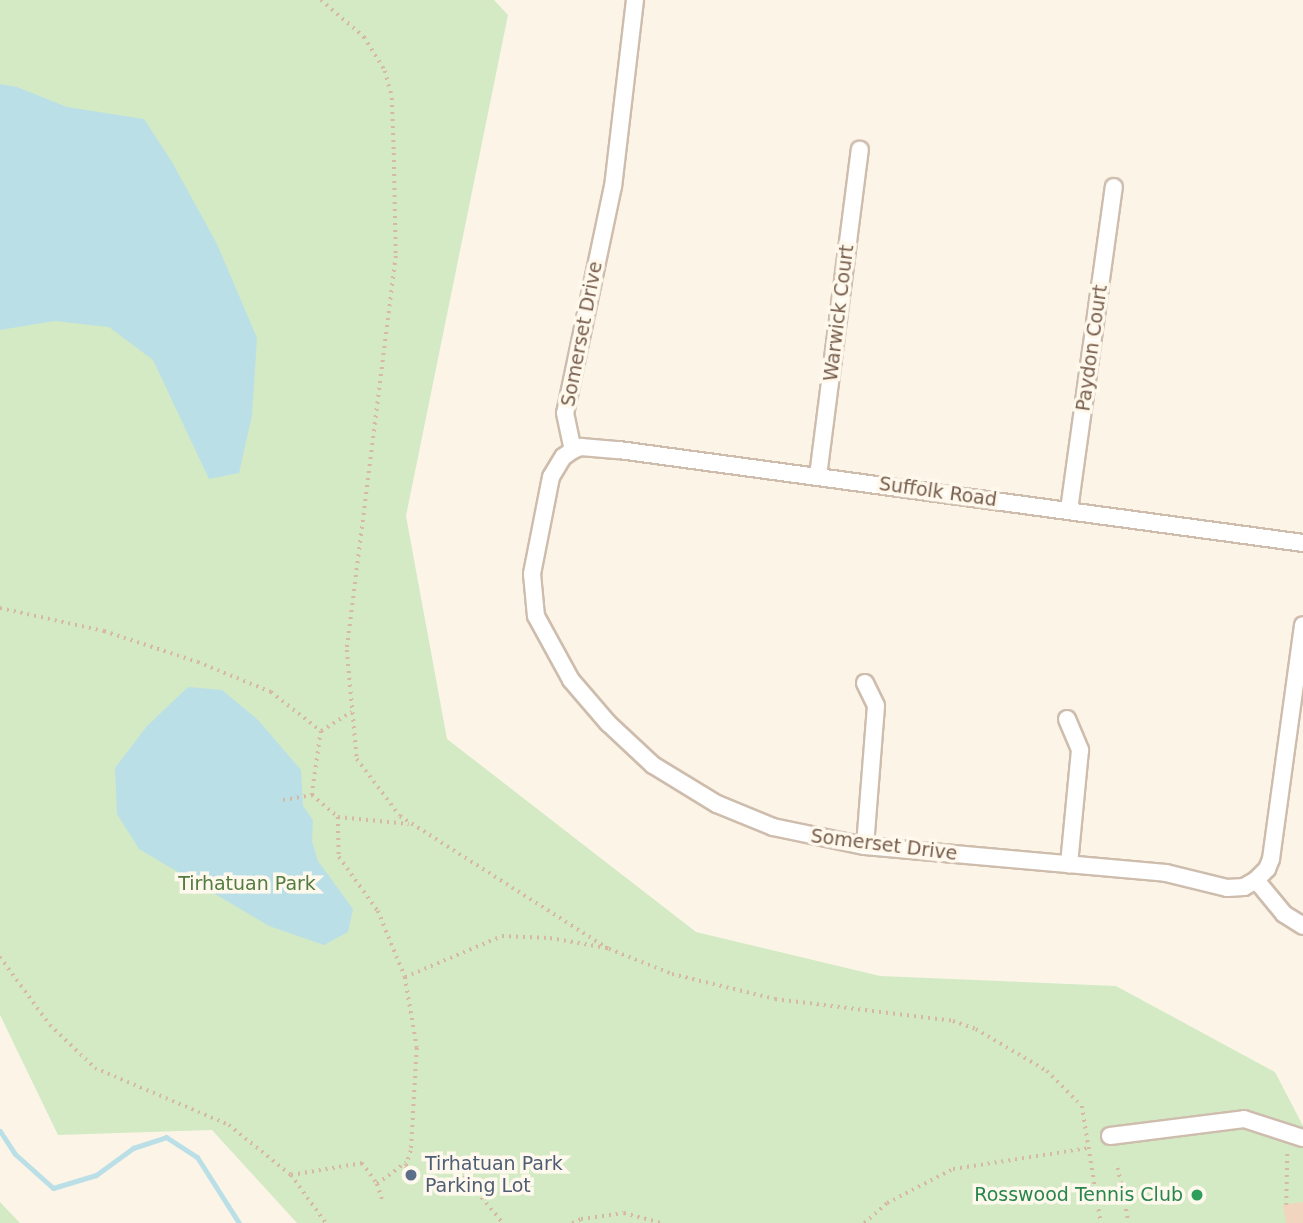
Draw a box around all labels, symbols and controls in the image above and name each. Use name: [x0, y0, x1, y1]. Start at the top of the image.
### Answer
street label: Warwick Court: [819, 243, 859, 383]
street label: Somerset Drive: [557, 259, 607, 409]
street label: Paydon Court: [1072, 283, 1112, 413]
street label: Suffolk Road: [878, 472, 998, 512]
street label: Somerset Drive: [809, 825, 959, 865]
park label: Tirhatuan Park: [178, 873, 316, 895]
place label: Tirhatuan Park Parking Lot: [425, 1153, 563, 1197]
marker: Tirhatuan Park Parking Lot: [403, 1167, 419, 1183]
place label: Rosswood Tennis Club: [974, 1184, 1183, 1206]
marker: Rosswood Tennis Club: [1189, 1187, 1205, 1203]

